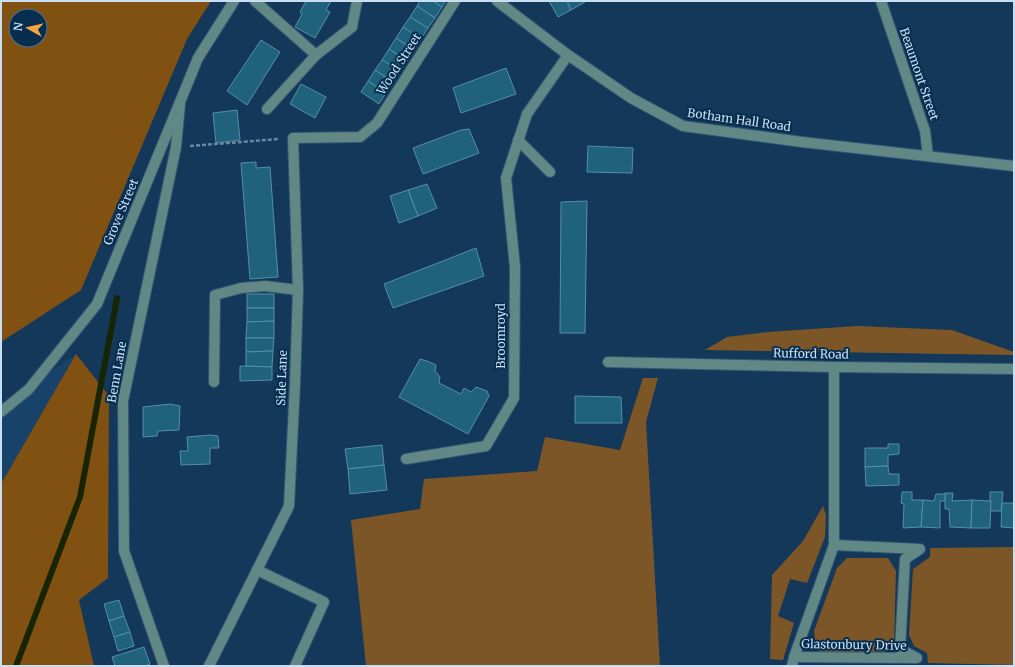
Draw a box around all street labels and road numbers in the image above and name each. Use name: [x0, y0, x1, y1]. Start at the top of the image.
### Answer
street label: Beaumont Street: [897, 26, 942, 122]
street label: Wood Street: [373, 30, 424, 98]
street label: Botham Hall Road: [686, 105, 792, 134]
street label: Grove Street: [100, 176, 141, 247]
street label: Broomroyd: [493, 303, 508, 369]
street label: Benn Lane: [104, 340, 129, 404]
street label: Rufford Road: [773, 345, 849, 362]
street label: Side Lane: [273, 350, 290, 406]
street label: Glastonbury Drive: [801, 636, 907, 653]

